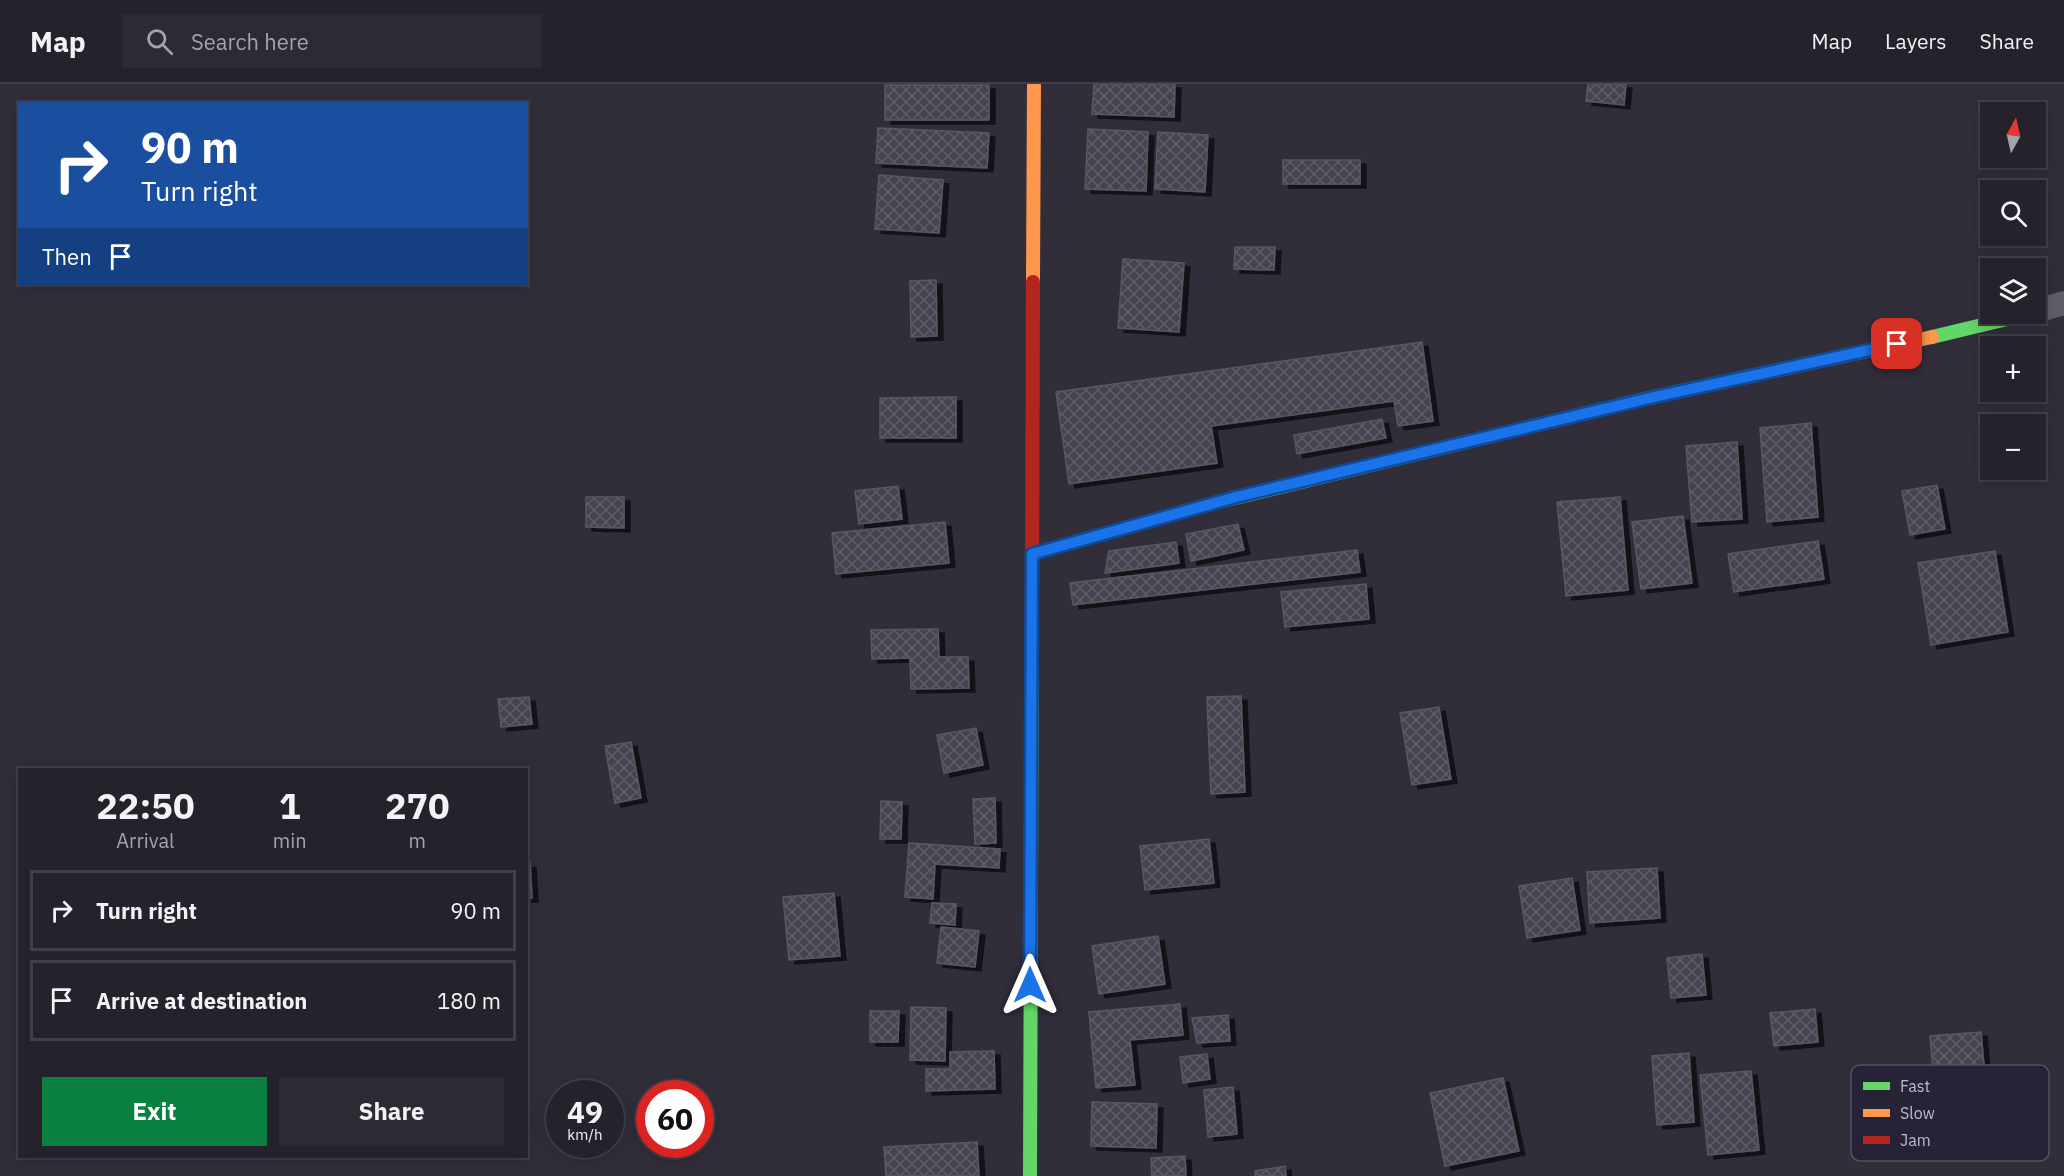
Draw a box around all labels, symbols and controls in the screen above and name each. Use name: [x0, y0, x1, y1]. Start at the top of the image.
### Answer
search box: [122, 14, 542, 68]
text: Map: [30, 23, 86, 60]
icon: search: [143, 25, 176, 58]
text: Search here: [191, 27, 309, 56]
text: Map: [1812, 27, 1852, 55]
text: Layers: [1885, 27, 1947, 55]
text: Share: [1980, 27, 2034, 55]
north arrow: [1980, 102, 2046, 168]
map controls: [1980, 102, 2046, 480]
text: 90 m: [141, 120, 239, 175]
icon: right: [42, 126, 120, 204]
text: Turn right: [141, 173, 258, 208]
button: search: [1980, 180, 2046, 246]
icon: arrive: [104, 240, 137, 273]
text: Then: [42, 242, 92, 271]
button: layers: [1980, 258, 2046, 324]
pin: [1871, 318, 1922, 369]
icon: arrive: [1880, 327, 1913, 360]
button: +: [1980, 336, 2046, 402]
button: −: [1980, 414, 2046, 480]
text: 22:50: [96, 782, 195, 829]
text: 1: [279, 782, 301, 829]
text: 270: [385, 782, 450, 829]
text: Arrival: [116, 827, 175, 854]
text: min: [273, 827, 307, 854]
text: m: [409, 827, 426, 854]
icon: right: [45, 894, 78, 927]
text: Turn right: [96, 896, 197, 925]
text: 90 m: [450, 896, 501, 925]
position arrow: [998, 953, 1062, 1017]
icon: arrive: [45, 984, 78, 1017]
text: Arrive at destination: [96, 986, 307, 1015]
text: 180 m: [437, 986, 501, 1015]
legend: [1851, 1065, 2049, 1161]
text: Fast: [1900, 1076, 1930, 1096]
button: Exit: [42, 1077, 267, 1146]
button: Share: [279, 1077, 504, 1146]
speed limit sign: 60: [636, 1080, 714, 1158]
text: 49: [567, 1092, 603, 1131]
text: Slow: [1900, 1103, 1935, 1123]
text: km/h: [567, 1125, 603, 1144]
text: Jam: [1900, 1130, 1931, 1150]

